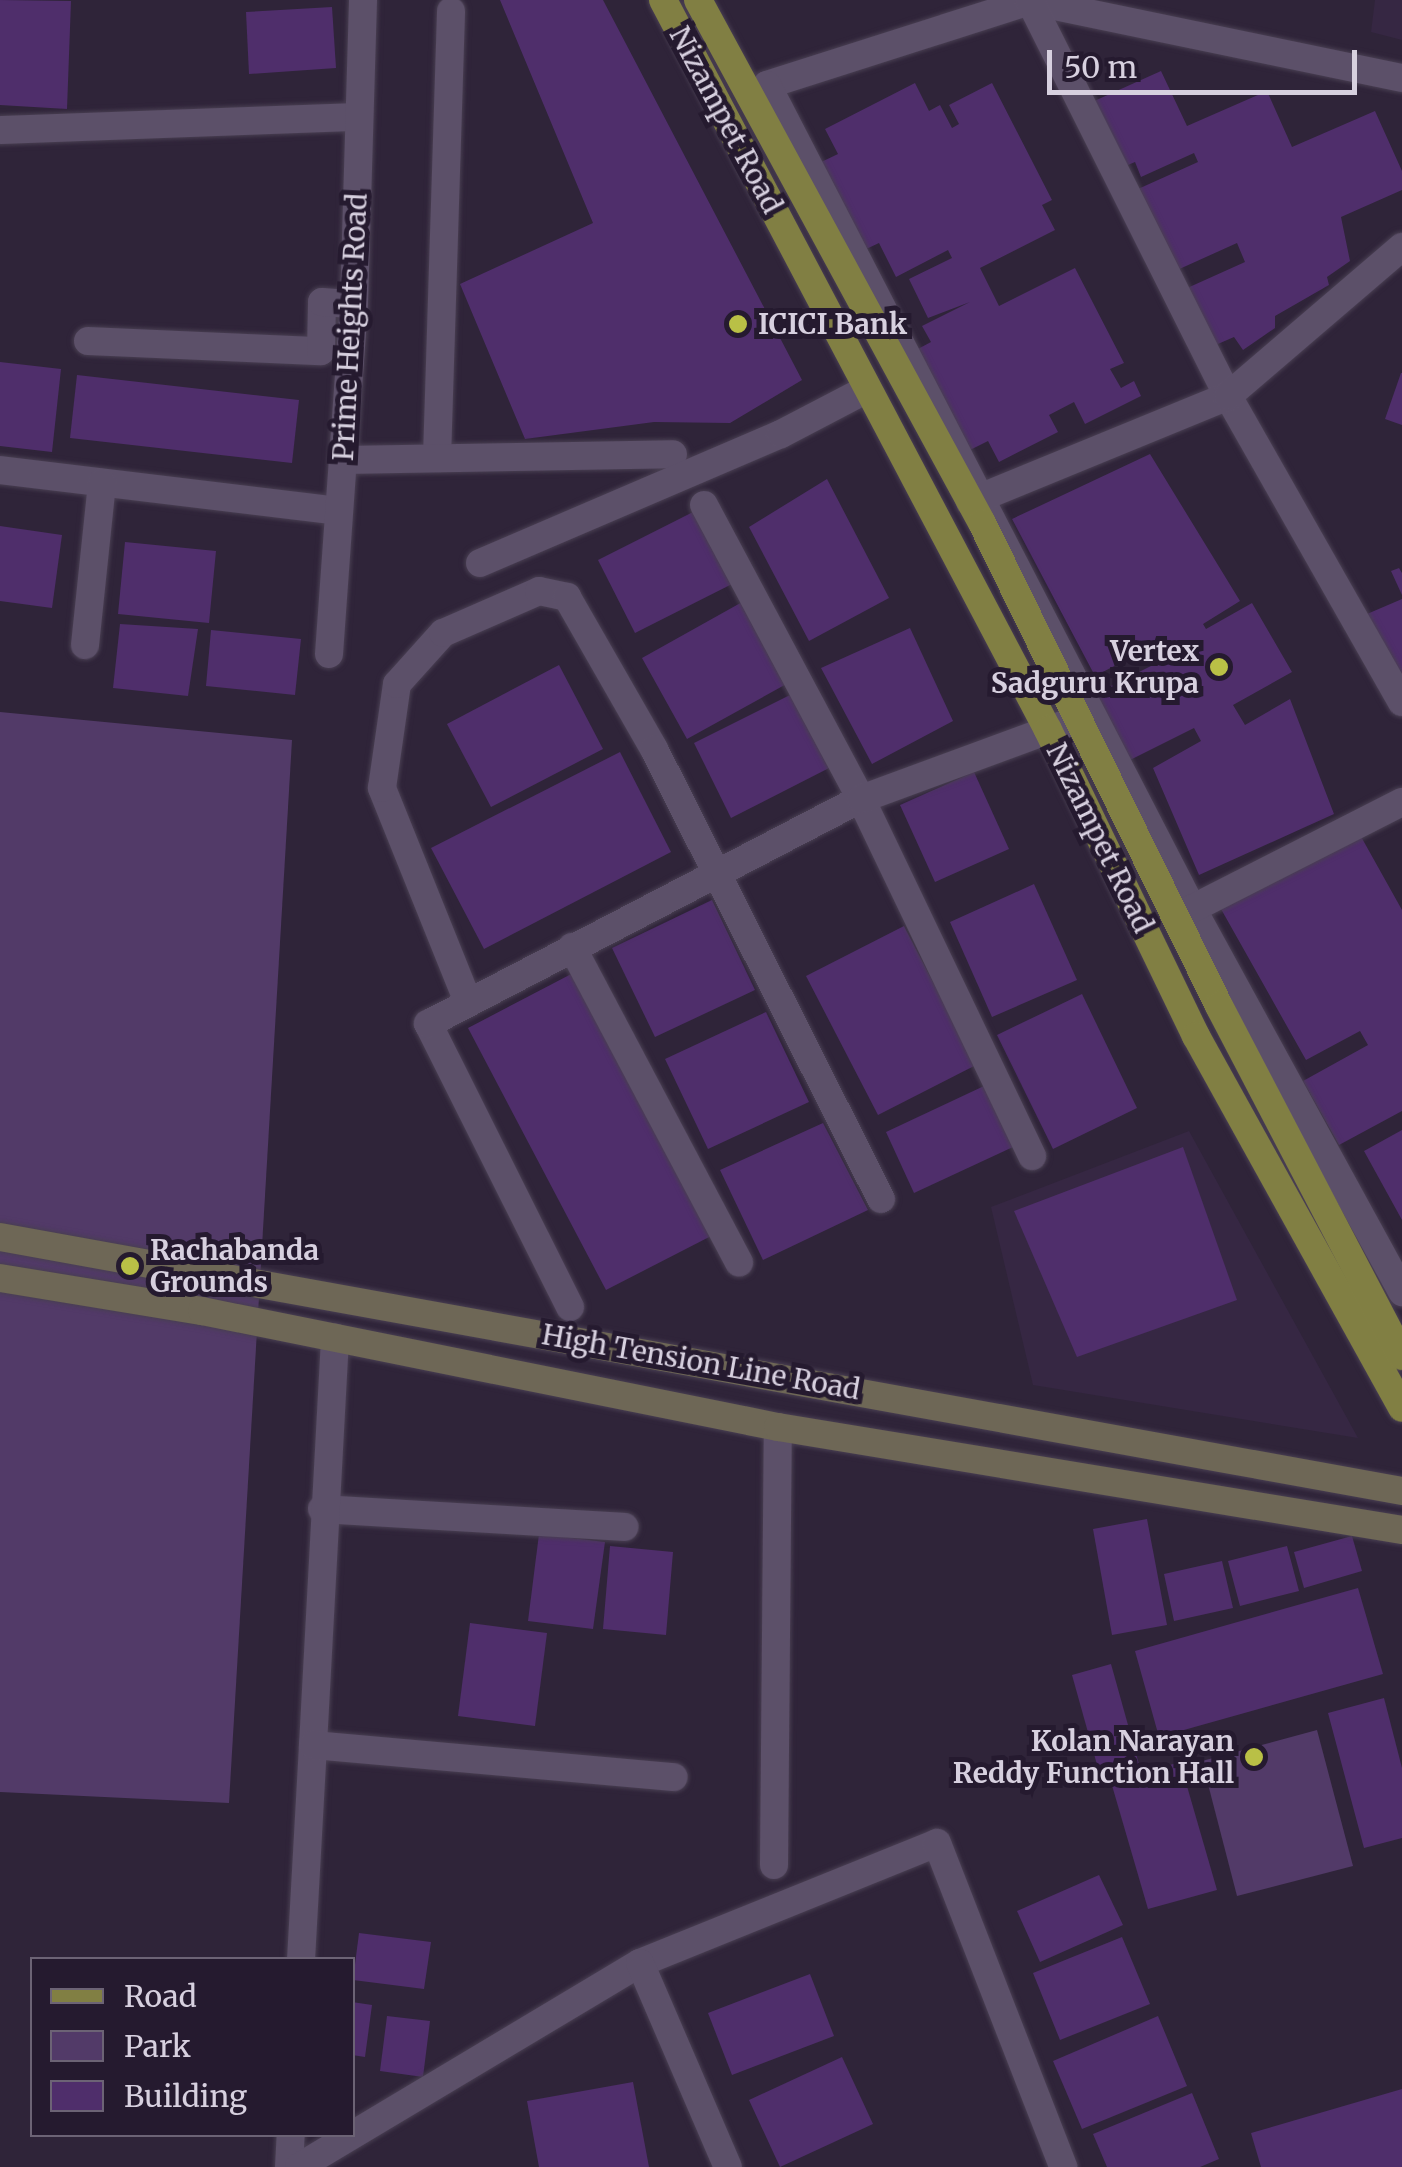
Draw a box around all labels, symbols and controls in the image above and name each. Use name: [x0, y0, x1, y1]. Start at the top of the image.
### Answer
street label: Nizampet Road: [663, 21, 789, 219]
scale bar: [1052, 30, 1362, 92]
text: 50 m: [1064, 48, 1137, 86]
street label: Prime Heights Road: [326, 192, 374, 462]
place label: ICICI Bank: [758, 307, 907, 341]
marker: ICICI Bank: [727, 313, 749, 335]
place label: Vertex Sadguru Krupa: [991, 634, 1199, 700]
marker: Vertex Sadguru Krupa: [1208, 656, 1230, 678]
street label: Nizampet Road: [1040, 738, 1160, 938]
place label: Rachabanda Grounds: [150, 1233, 319, 1299]
marker: Rachabanda Grounds: [119, 1255, 141, 1277]
street label: High Tension Line Road: [539, 1317, 863, 1407]
place label: Kolan Narayan Reddy Function Hall: [953, 1724, 1234, 1790]
marker: Kolan Narayan Reddy Function Hall: [1243, 1746, 1265, 1768]
legend: [30, 1957, 355, 2137]
text: Road: [124, 1977, 197, 2015]
text: Park: [124, 2027, 191, 2065]
text: Building: [124, 2077, 247, 2115]

